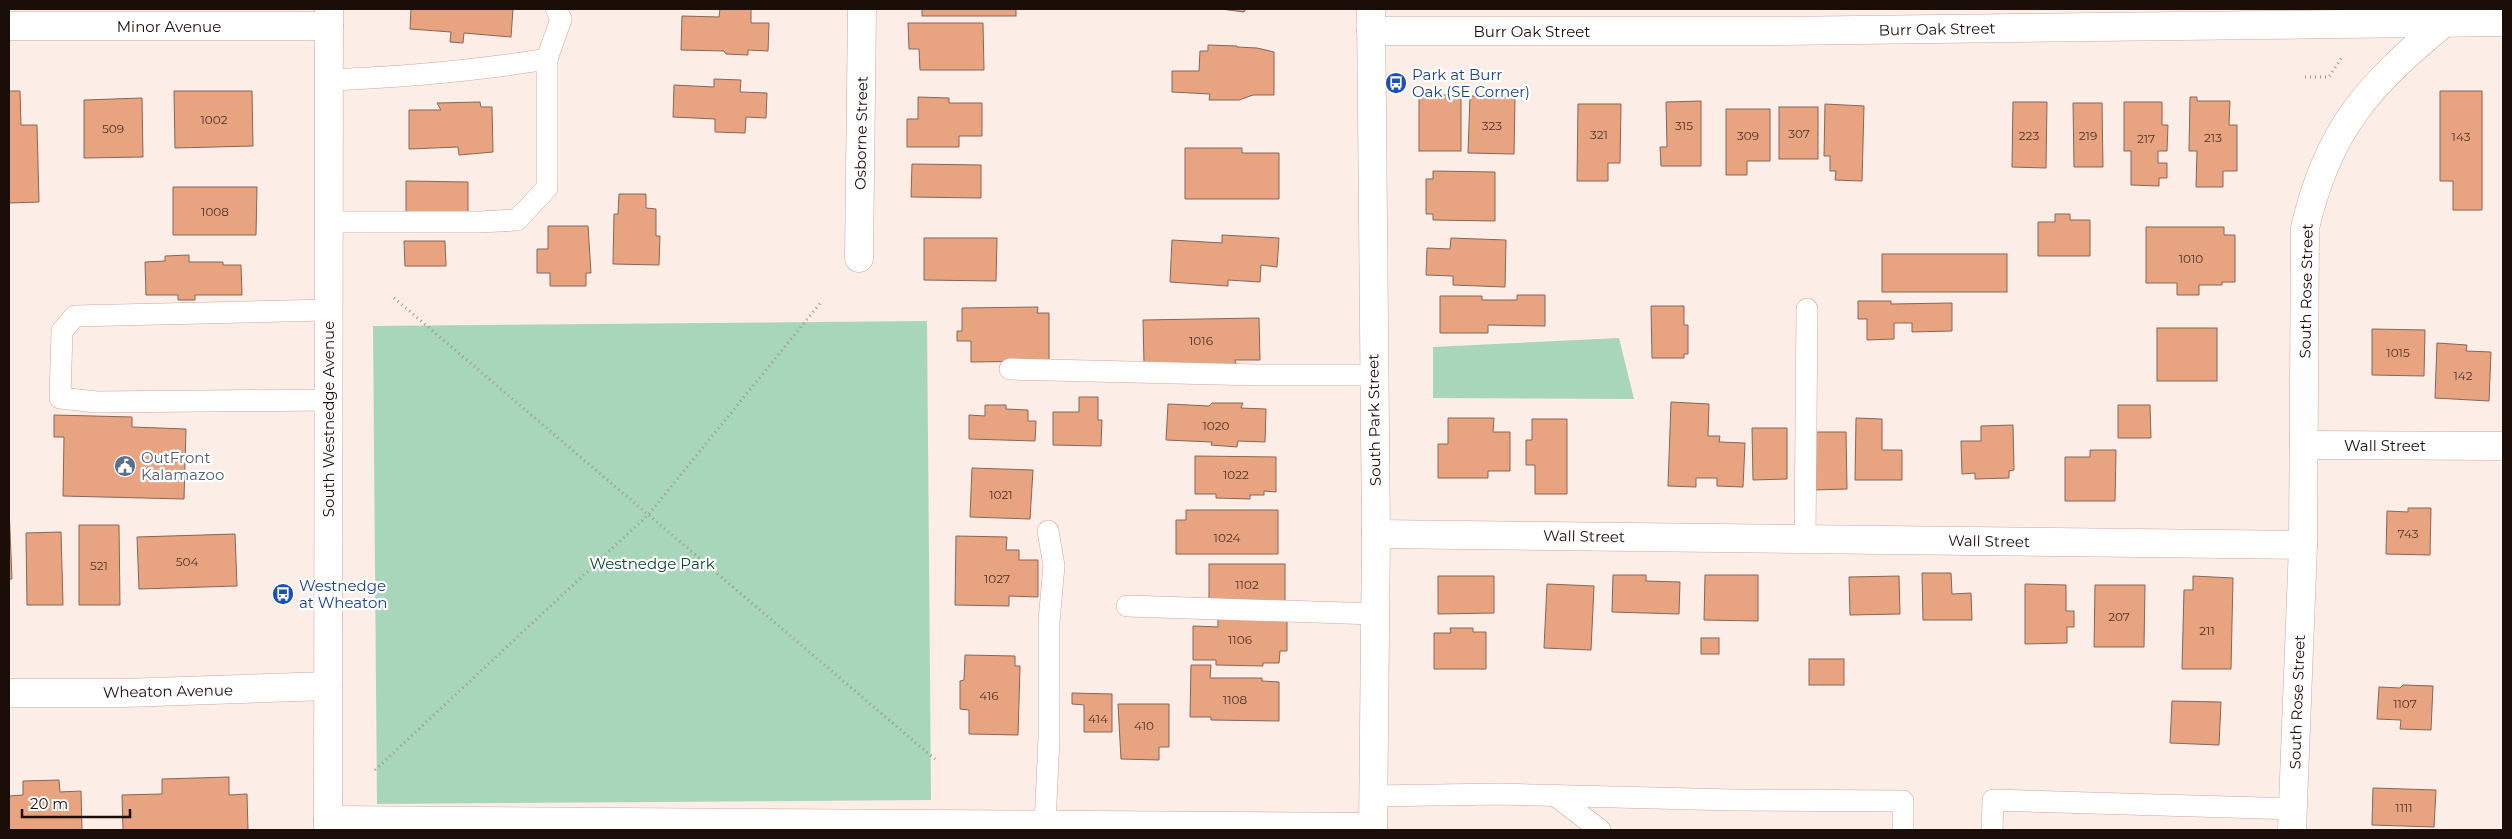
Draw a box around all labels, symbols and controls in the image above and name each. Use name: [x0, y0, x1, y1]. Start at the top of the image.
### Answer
street label: Minor Avenue: [117, 17, 221, 36]
street label: Burr Oak Street: [1878, 18, 1996, 40]
street label: Burr Oak Street: [1474, 22, 1590, 41]
place label: Park at Burr Oak (SE Corner): [1412, 65, 1530, 101]
bus stop icon: Park at Burr Oak (SE Corner): [1384, 71, 1408, 95]
street label: Osborne Street: [851, 76, 871, 190]
house number: 1002: [200, 112, 228, 127]
house number: 323: [1482, 118, 1502, 133]
house number: 315: [1675, 118, 1693, 133]
house number: 509: [102, 121, 124, 136]
house number: 307: [1788, 126, 1810, 141]
house number: 321: [1590, 127, 1608, 142]
house number: 309: [1737, 128, 1759, 143]
house number: 223: [2019, 128, 2039, 143]
house number: 219: [2079, 128, 2097, 143]
house number: 143: [2452, 129, 2471, 144]
house number: 213: [2204, 130, 2222, 145]
house number: 217: [2137, 131, 2155, 146]
house number: 1008: [201, 204, 229, 219]
street label: South Rose Street: [2295, 223, 2317, 359]
house number: 1010: [2179, 251, 2203, 266]
street label: South Westnedge Avenue: [319, 321, 338, 517]
house number: 1016: [1189, 333, 1213, 348]
house number: 1015: [2386, 345, 2410, 360]
street label: South Park Street: [1363, 354, 1385, 486]
house number: 142: [2453, 368, 2473, 383]
house number: 1020: [1202, 418, 1230, 433]
street label: Wall Street: [2344, 436, 2426, 455]
place label: OutFront Kalamazoo: [141, 448, 224, 484]
public building icon: OutFront Kalamazoo: [113, 454, 137, 478]
house number: 1022: [1223, 467, 1249, 482]
house number: 1021: [989, 487, 1013, 502]
street label: Wall Street: [1543, 526, 1625, 546]
house number: 743: [2398, 526, 2419, 541]
house number: 1024: [1214, 530, 1240, 545]
street label: Wall Street: [1948, 531, 2030, 551]
house number: 504: [176, 554, 198, 569]
park label: Westnedge Park: [589, 554, 715, 573]
house number: 521: [90, 558, 108, 573]
house number: 1027: [984, 571, 1010, 586]
place label: Westnedge at Wheaton: [299, 576, 387, 612]
house number: 1102: [1235, 577, 1259, 592]
bus stop icon: Westnedge at Wheaton: [271, 582, 295, 606]
house number: 207: [2108, 609, 2130, 624]
house number: 211: [2199, 623, 2215, 638]
house number: 1106: [1228, 632, 1252, 647]
street label: South Rose Street: [2285, 634, 2309, 770]
street label: Wheaton Avenue: [103, 680, 233, 702]
house number: 416: [979, 688, 999, 703]
house number: 1108: [1223, 692, 1247, 707]
house number: 1107: [2393, 696, 2417, 711]
house number: 414: [1088, 711, 1108, 726]
house number: 410: [1134, 718, 1154, 733]
scale bar: [22, 786, 130, 818]
text: 20 m: [30, 794, 68, 813]
house number: 1111: [2395, 800, 2413, 815]

